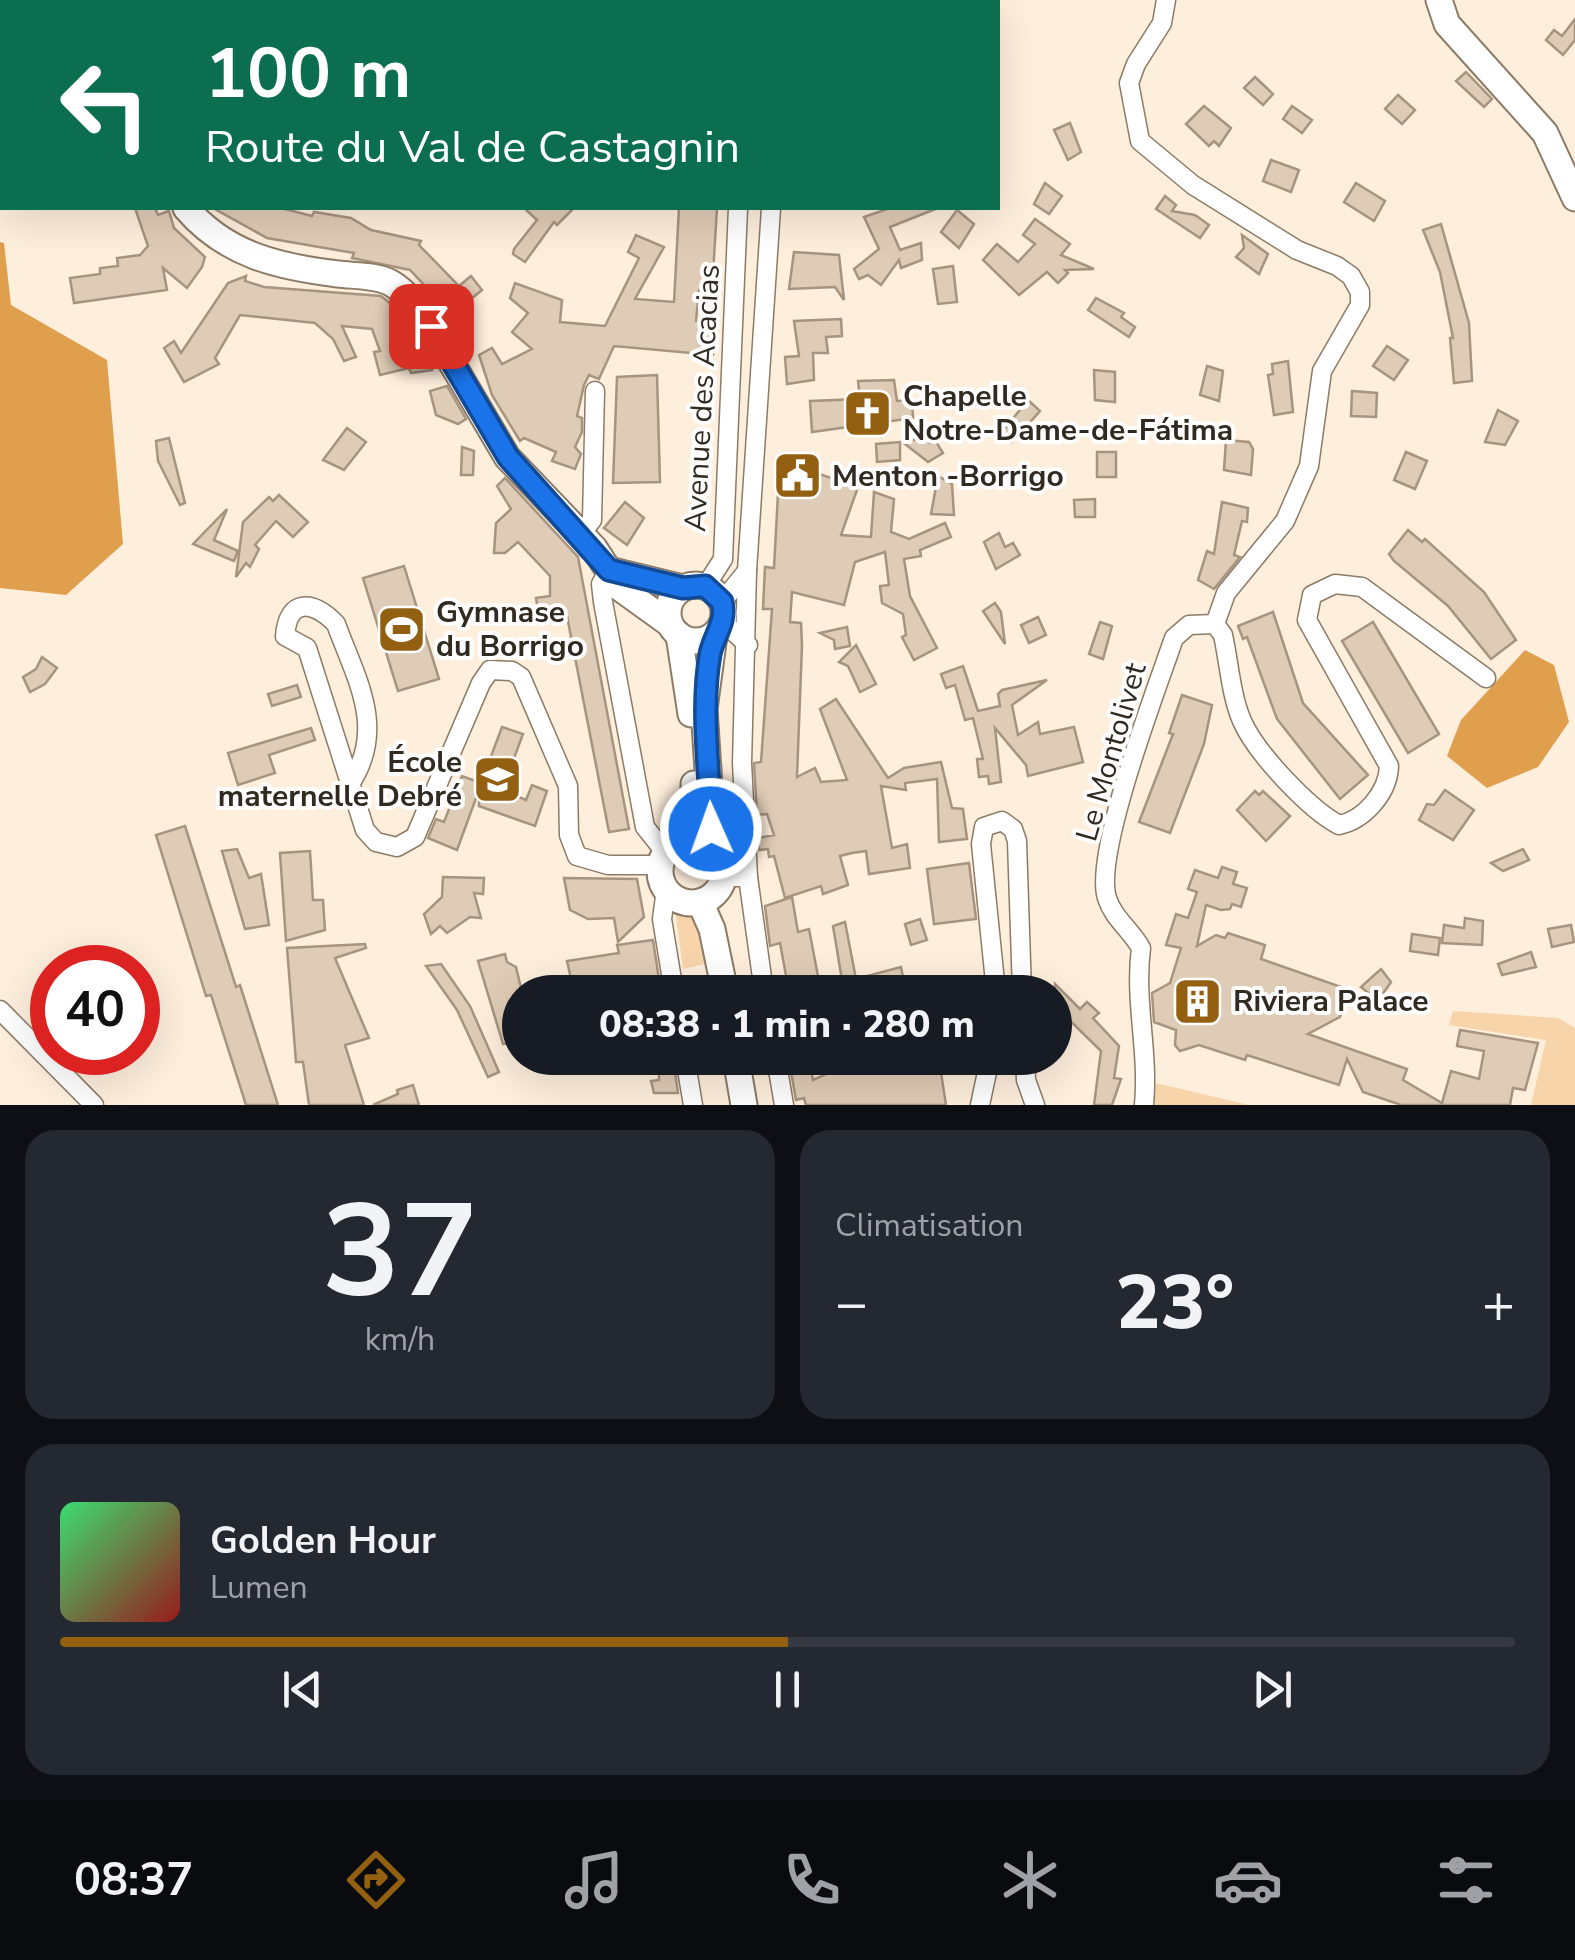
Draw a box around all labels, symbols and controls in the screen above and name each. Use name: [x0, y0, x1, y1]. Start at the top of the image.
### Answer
text: 100 m: [205, 26, 411, 122]
icon: left: [40, 40, 170, 170]
text: Route du Val de Castagnin: [205, 117, 740, 178]
street label: Avenue des Acacias: [675, 263, 730, 533]
pin: [389, 284, 474, 369]
icon: arrive: [404, 299, 459, 354]
place label: Chapelle Notre-Dame-de-Fátima: [903, 376, 1233, 451]
church icon: Chapelle Notre-Dame-de-Fátima: [842, 387, 894, 439]
public building icon: Menton -Borrigo: [771, 450, 823, 502]
place label: Menton -Borrigo: [832, 456, 1064, 497]
place label: Gymnase du Borrigo: [436, 592, 584, 667]
sports icon: Gymnase du Borrigo: [375, 603, 427, 655]
street label: Le Montolivet: [1066, 658, 1157, 846]
place label: École maternelle Debré: [218, 742, 462, 817]
school or university icon: École maternelle Debré: [471, 753, 523, 805]
position arrow: [659, 777, 763, 881]
speed limit sign: 40: [30, 945, 160, 1075]
building icon: Riviera Palace: [1172, 975, 1224, 1027]
place label: Riviera Palace: [1233, 981, 1428, 1022]
text: 08:38 · 1 min · 280 m: [599, 999, 975, 1050]
text: 37: [322, 1164, 478, 1341]
text: Climatisation: [835, 1204, 1023, 1247]
text: 23°: [1116, 1252, 1234, 1354]
text: −: [835, 1266, 868, 1341]
text: +: [1482, 1266, 1515, 1341]
text: km/h: [365, 1318, 435, 1361]
text: Golden Hour: [210, 1515, 436, 1566]
text: Lumen: [210, 1566, 308, 1609]
icon: previous: [275, 1662, 330, 1717]
icon: pause: [760, 1662, 815, 1717]
icon: next: [1245, 1662, 1300, 1717]
icon: directions: [341, 1845, 411, 1915]
icon: music: [559, 1845, 629, 1915]
icon: phone: [777, 1845, 847, 1915]
icon: climate: [995, 1845, 1065, 1915]
icon: car: [1213, 1845, 1283, 1915]
icon: filters: [1431, 1845, 1501, 1915]
text: 08:37: [74, 1850, 193, 1911]

